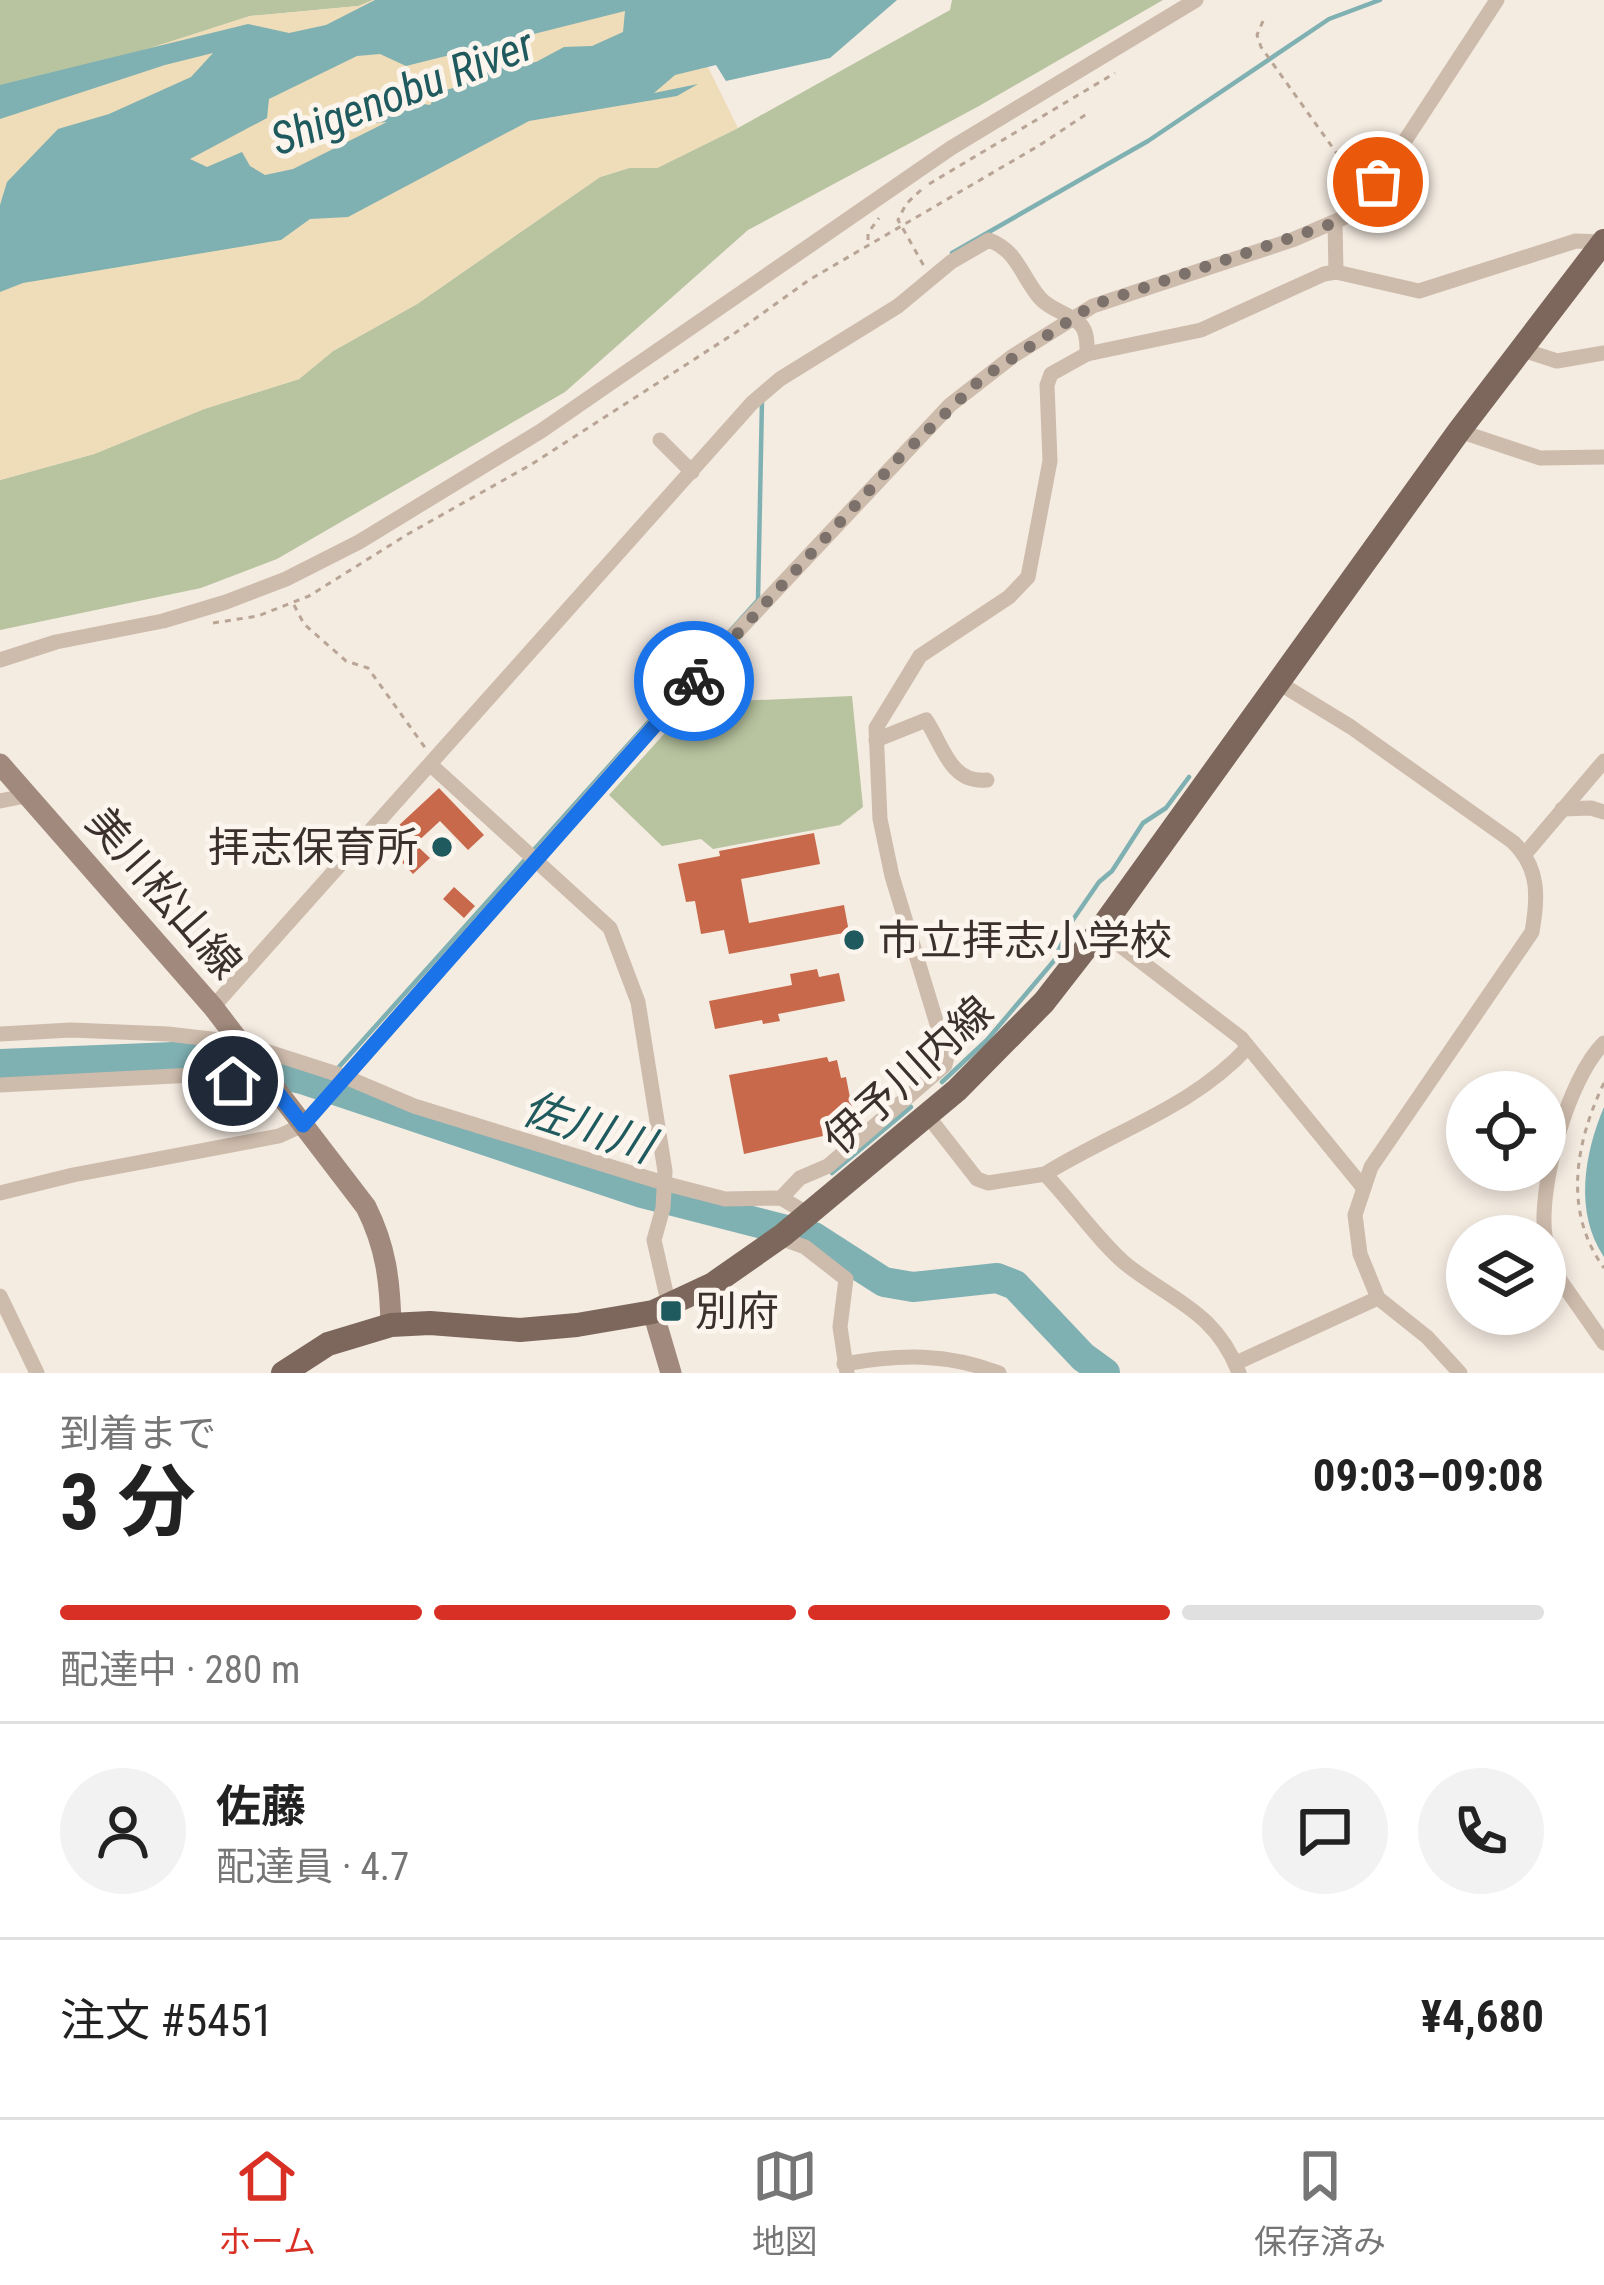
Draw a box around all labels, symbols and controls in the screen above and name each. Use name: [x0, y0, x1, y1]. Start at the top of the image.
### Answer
water label: Shigenobu River: [263, 17, 542, 166]
pin: [1327, 131, 1429, 233]
icon: bag: [1345, 149, 1411, 215]
courier: [634, 621, 754, 741]
icon: bike: [661, 648, 727, 714]
street label: 美川松山線: [77, 798, 251, 988]
place label: 拝志保育所: [208, 823, 418, 872]
marker: 拝志保育所: [429, 834, 455, 860]
place label: 市立拝志小学校: [878, 916, 1172, 965]
marker: 市立拝志小学校: [841, 927, 867, 953]
street label: 伊予川内線: [814, 987, 1002, 1163]
pin: [182, 1030, 284, 1132]
icon: home: [200, 1048, 266, 1114]
map controls: [1446, 1071, 1566, 1335]
button: locate: [1446, 1071, 1566, 1191]
water label: 佐川川: [516, 1081, 664, 1174]
button: layers: [1446, 1215, 1566, 1335]
place label: 別府: [695, 1287, 779, 1336]
marker: 別府: [658, 1298, 684, 1324]
text: 到着まで: [60, 1411, 216, 1457]
text: 09:03–09:08: [1313, 1449, 1544, 1502]
text: 3 分: [60, 1457, 195, 1548]
text: 配達中 · 280 m: [60, 1647, 300, 1693]
button: person: [60, 1768, 186, 1894]
button: chat: [1262, 1768, 1388, 1894]
button: phone: [1418, 1768, 1544, 1894]
text: 佐藤: [216, 1780, 306, 1833]
text: 配達員 · 4.7: [216, 1844, 409, 1890]
text: ¥4,680: [1421, 1990, 1544, 2043]
text: 注文 #5451: [60, 1994, 274, 2047]
tab: ホーム: [218, 2143, 316, 2263]
tab: 地図: [752, 2143, 818, 2263]
tab: 保存済み: [1254, 2143, 1386, 2263]

